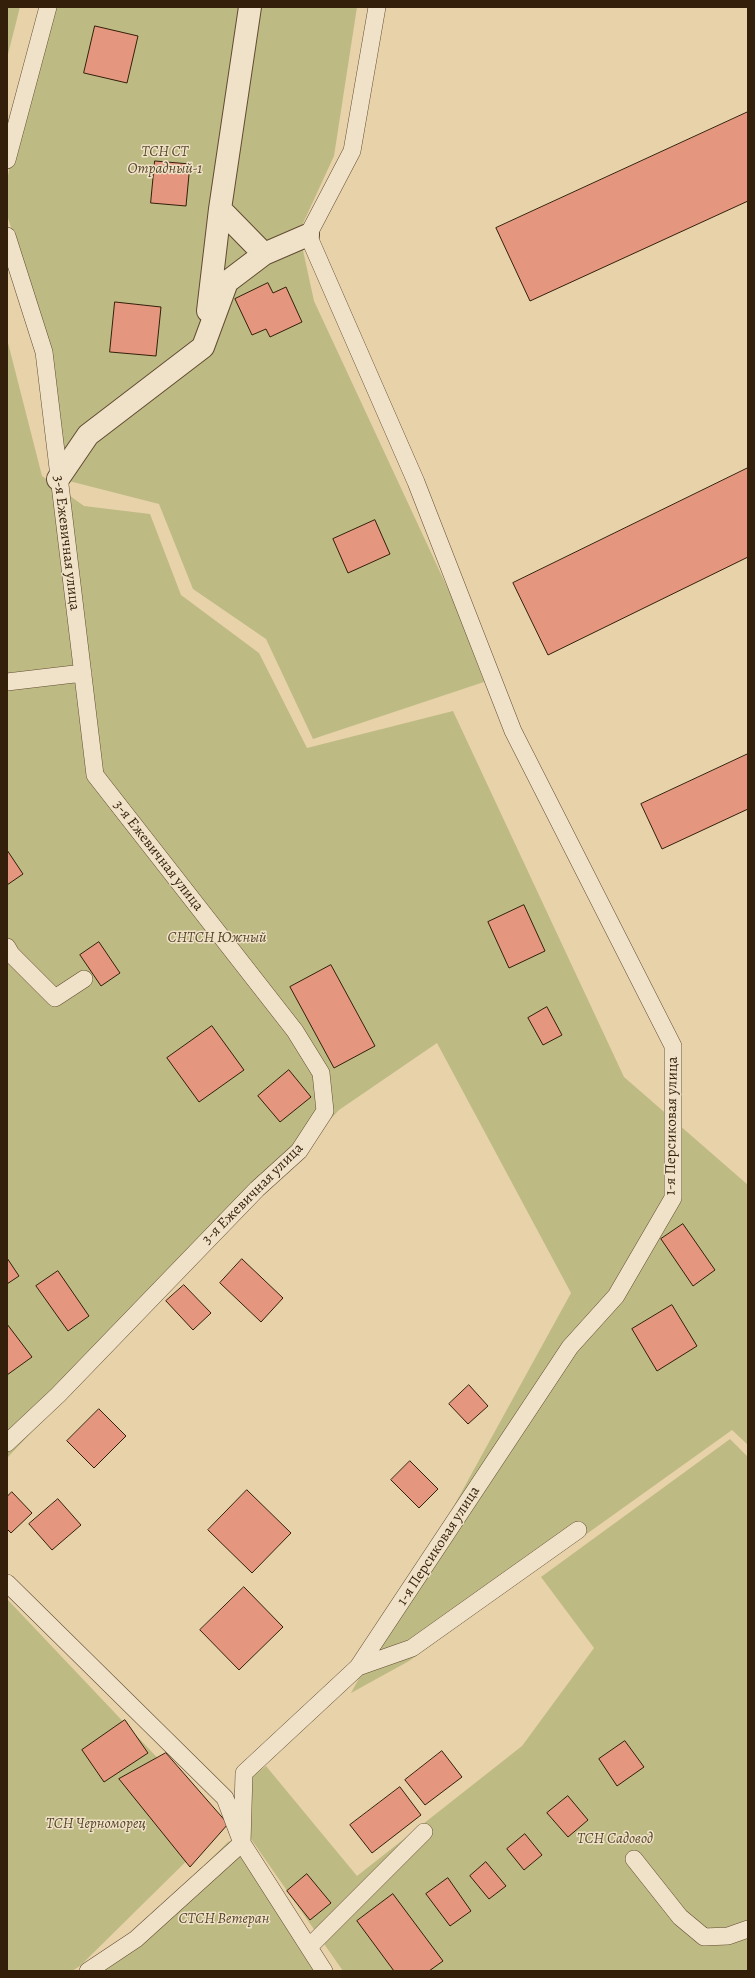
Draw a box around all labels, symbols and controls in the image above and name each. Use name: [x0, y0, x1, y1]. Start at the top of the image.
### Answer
park label: ТСН СТ Отрадный-1: [128, 143, 202, 178]
street label: 3-я Ежевичная улица: [49, 475, 83, 611]
street label: 3-я Ежевичная улица: [109, 797, 207, 915]
park label: СНТСН Южный: [167, 929, 267, 947]
street label: 1-я Персиковая улица: [662, 1056, 682, 1196]
street label: 3-я Ежевичная улица: [199, 1140, 307, 1248]
street label: 1-я Персиковая улица: [394, 1483, 484, 1609]
park label: ТСН Черноморец: [46, 1815, 146, 1833]
park label: ТСН Садовод: [577, 1830, 653, 1848]
park label: СТСН Ветеран: [179, 1910, 269, 1928]

